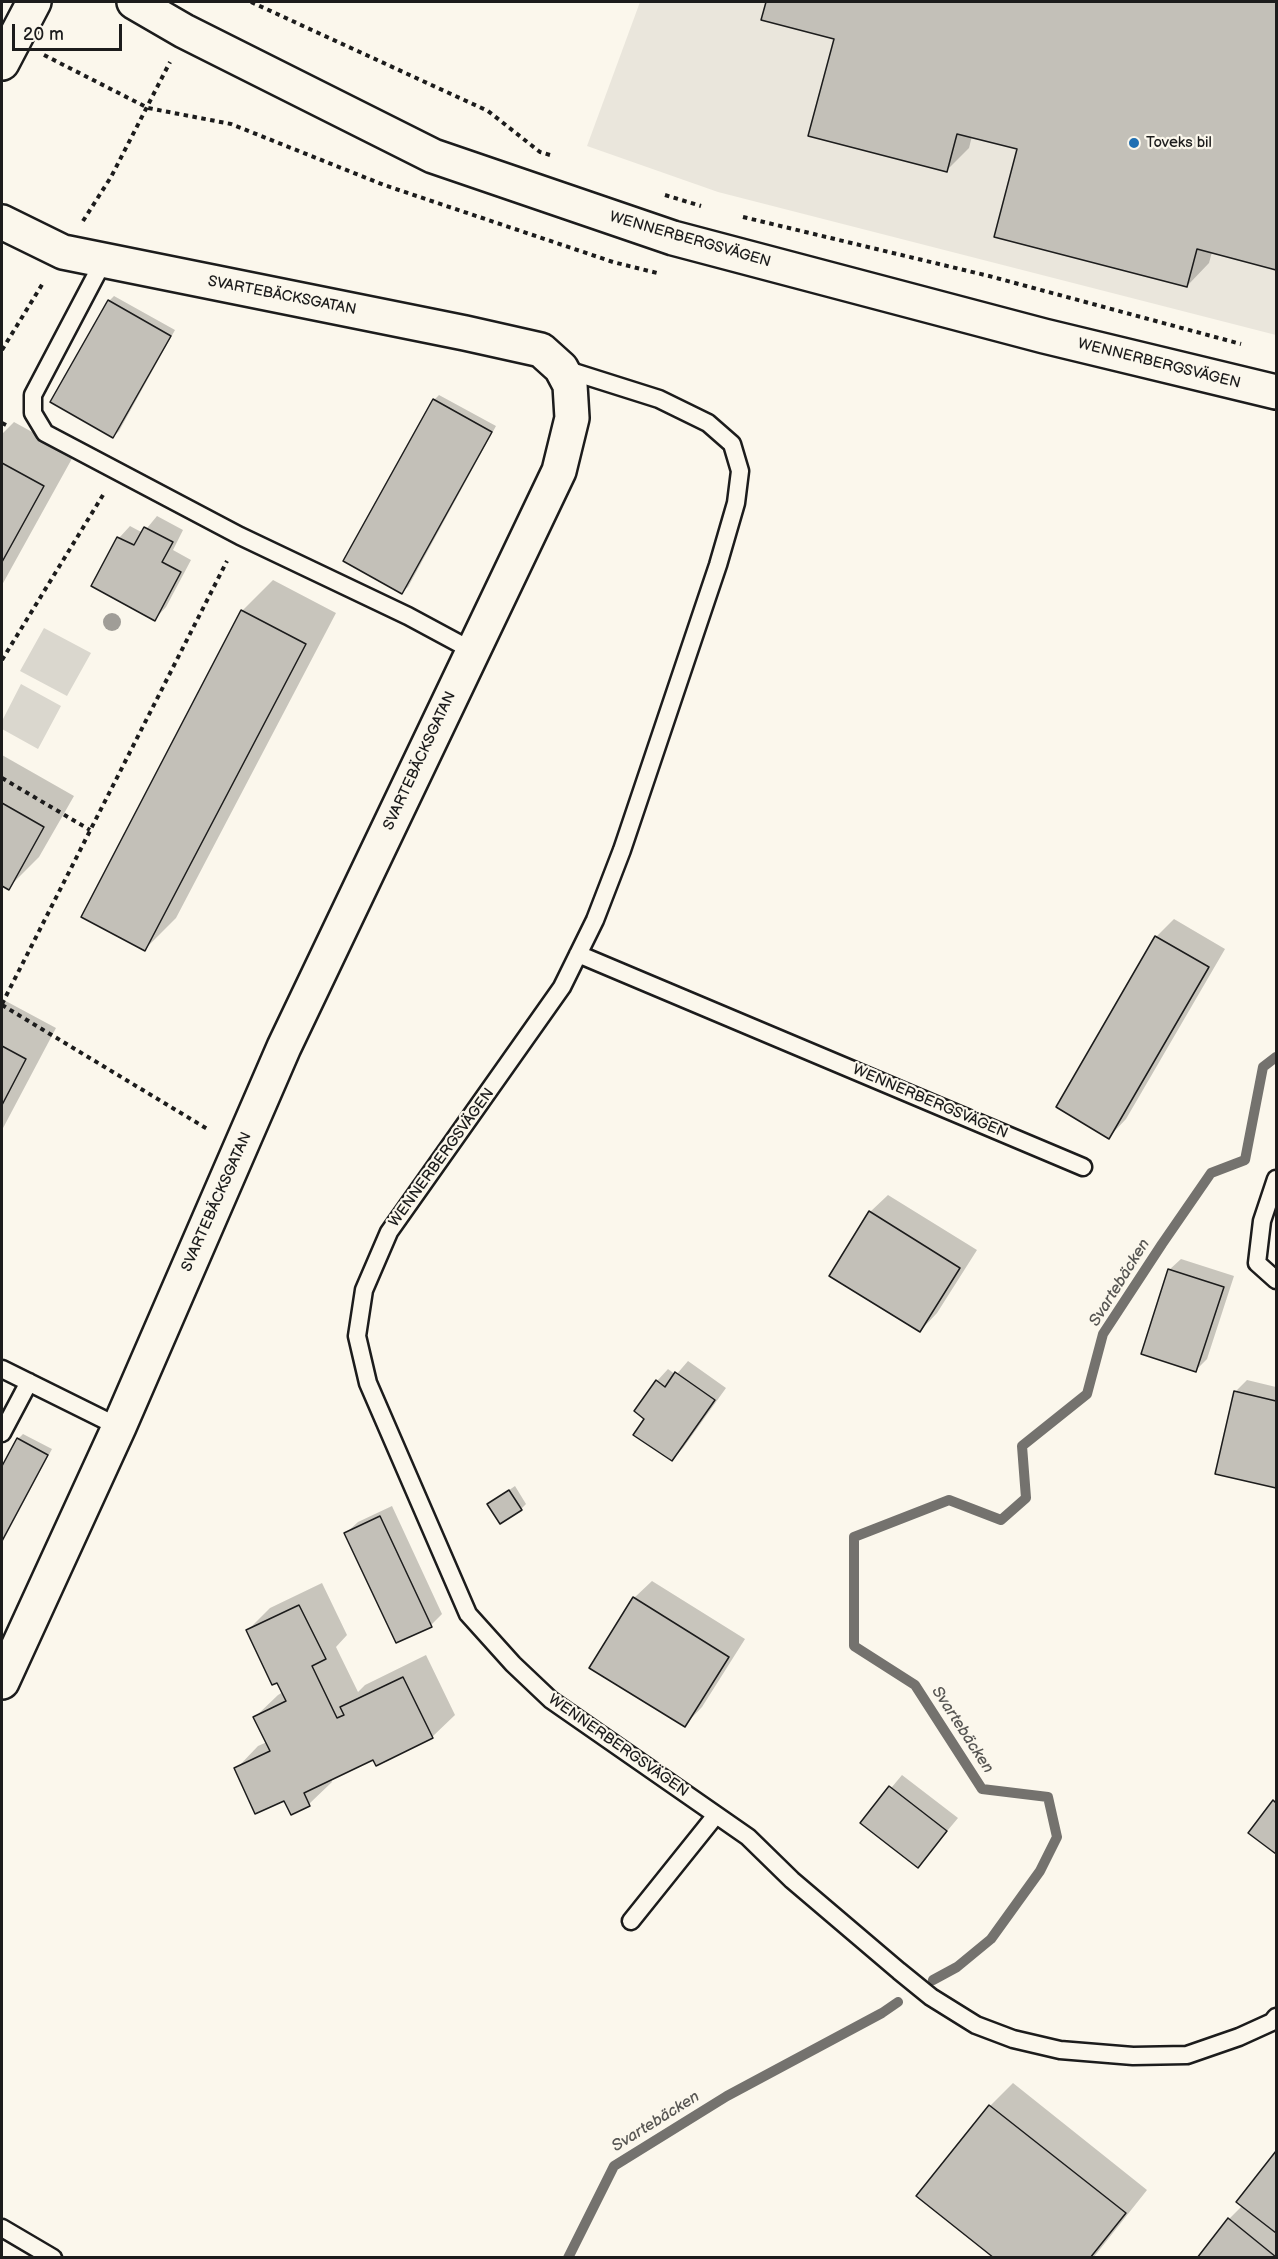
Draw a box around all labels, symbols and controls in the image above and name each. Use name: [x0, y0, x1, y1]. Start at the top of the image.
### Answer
scale bar: [15, 12, 124, 50]
text: 20 m: [23, 24, 64, 45]
place label: Toveks bil: [1146, 134, 1212, 152]
marker: Toveks bil: [1127, 136, 1141, 150]
street label: WENNERBERGSVÄGEN: [607, 208, 773, 272]
street label: SVARTEBÄCKSGATAN: [206, 273, 358, 319]
street label: WENNERBERGSVÄGEN: [1076, 335, 1242, 393]
street label: SVARTEBÄCKSGATAN: [380, 689, 460, 833]
street label: WENNERBERGSVÄGEN: [850, 1061, 1010, 1143]
street label: WENNERBERGSVÄGEN: [386, 1085, 498, 1231]
street label: SVARTEBÄCKSGATAN: [178, 1129, 256, 1275]
water label: Svartebäcken: [1085, 1236, 1155, 1330]
water label: Svartebäcken: [927, 1683, 997, 1777]
street label: WENNERBERGSVÄGEN: [544, 1691, 692, 1801]
water label: Svartebäcken: [609, 2087, 703, 2157]

